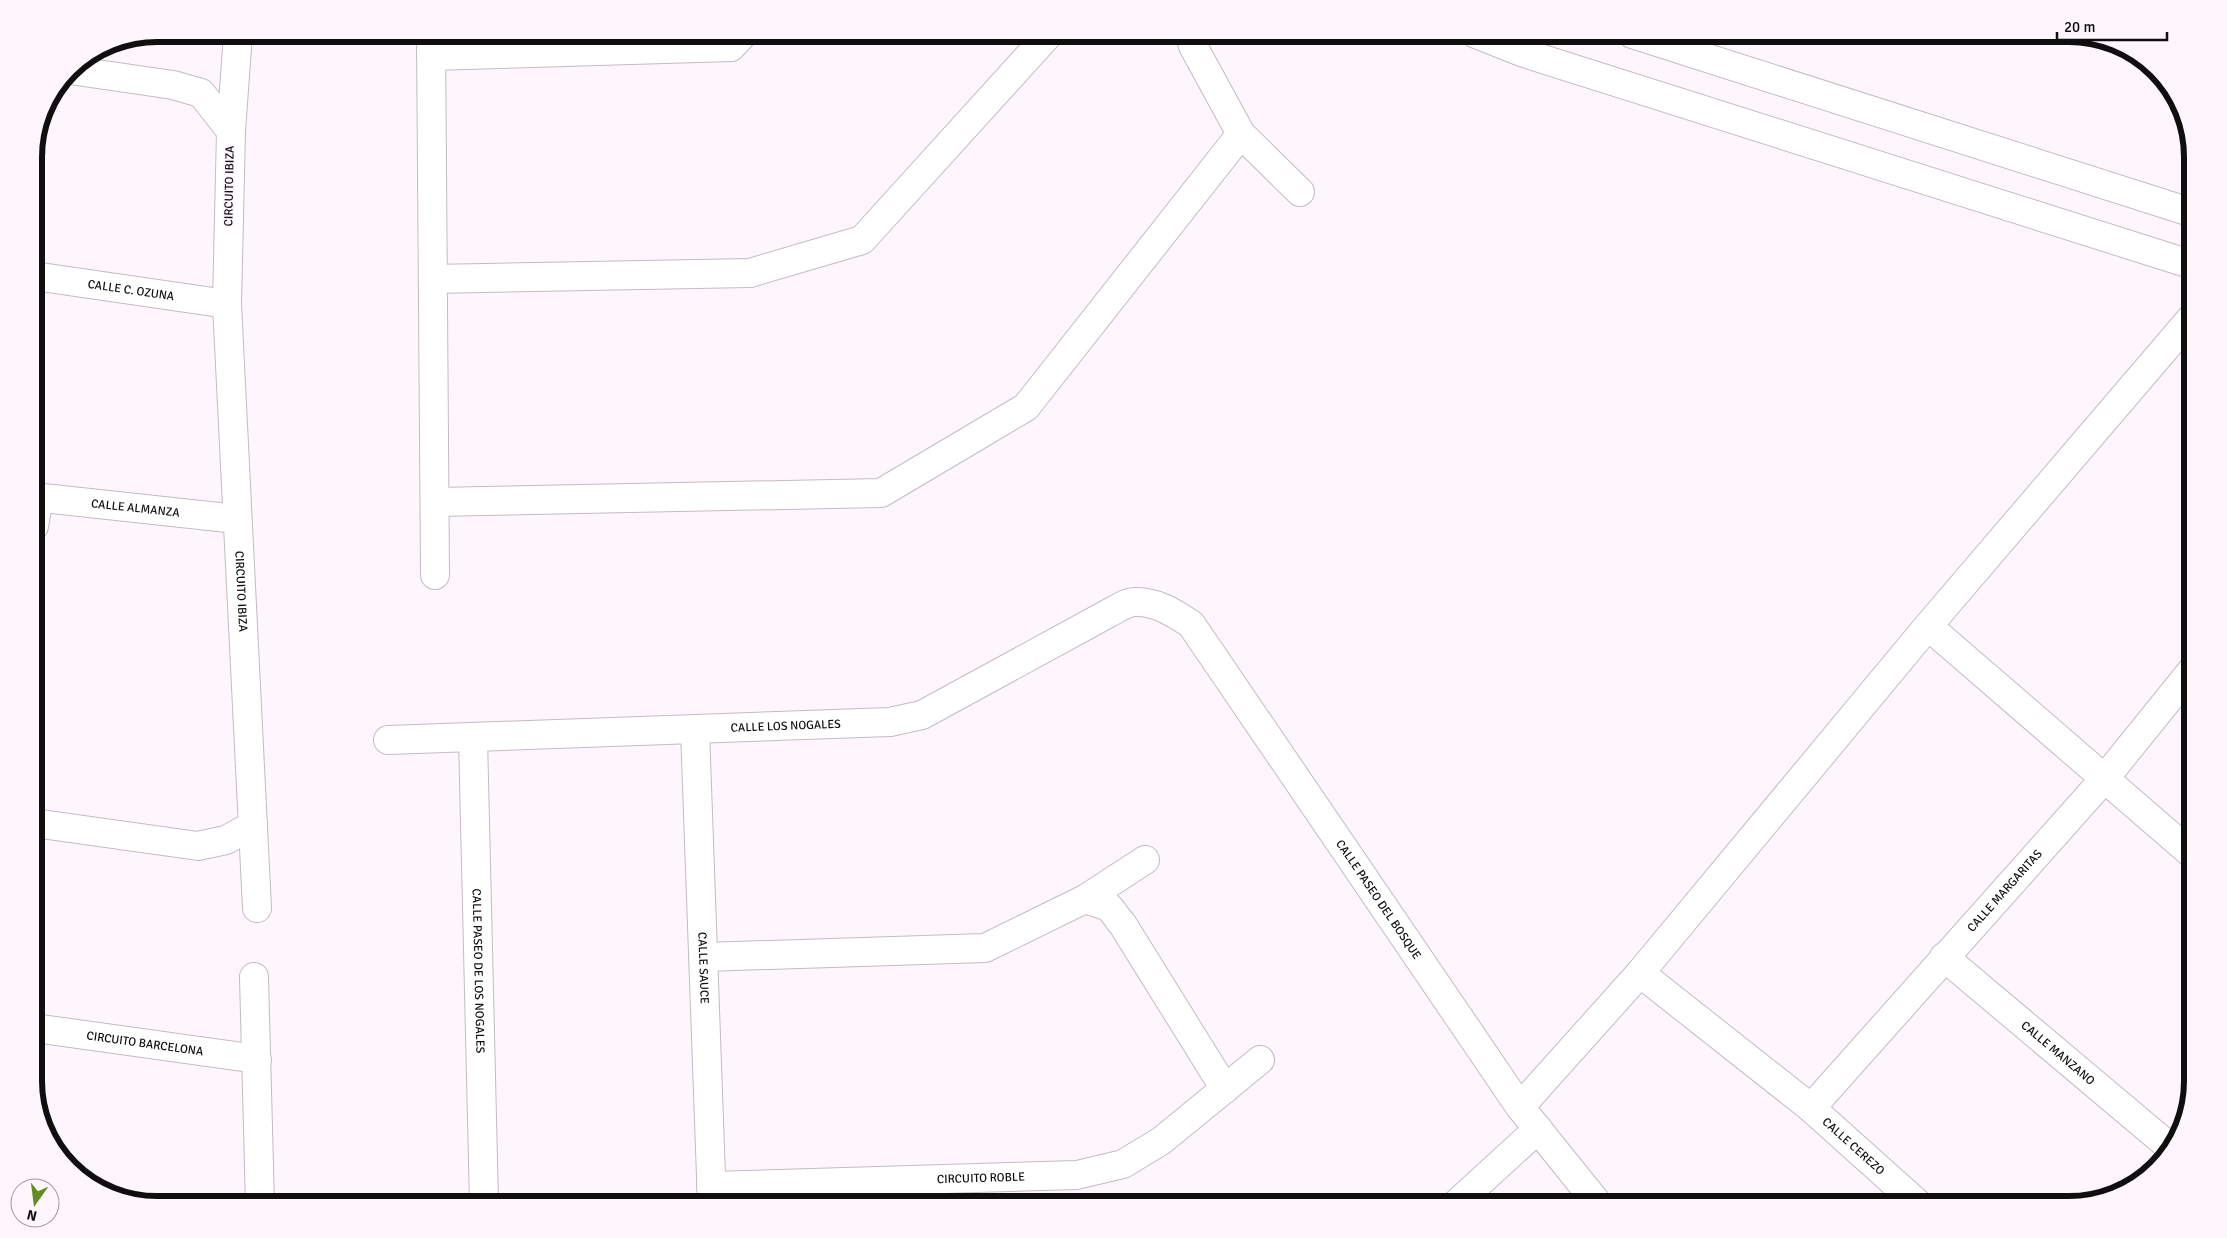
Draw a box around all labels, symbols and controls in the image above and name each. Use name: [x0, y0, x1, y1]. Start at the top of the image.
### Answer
scale bar: [2057, 10, 2167, 42]
text: 20 m: [2064, 18, 2095, 36]
street label: CIRCUITO IBIZA: [221, 145, 238, 227]
street label: CALLE C. OZUNA: [87, 277, 176, 304]
street label: CALLE ALMANZA: [90, 496, 181, 521]
street label: CIRCUITO IBIZA: [231, 550, 250, 633]
street label: CALLE LOS NOGALES: [730, 717, 841, 736]
street label: CALLE PASEO DEL BOSQUE: [1332, 837, 1424, 963]
street label: CALLE MARGARITAS: [1964, 846, 2046, 935]
street label: CALLE PASEO DE LOS NOGALES: [469, 888, 487, 1054]
street label: CALLE SAUCE: [694, 932, 712, 1004]
street label: CALLE MANZANO: [2018, 1018, 2098, 1089]
street label: CIRCUITO BARCELONA: [86, 1028, 205, 1060]
street label: CALLE CEREZO: [1819, 1115, 1888, 1178]
street label: CIRCUITO ROBLE: [937, 1170, 1025, 1187]
north arrow: [10, 1178, 60, 1228]
text: N: [25, 1206, 39, 1225]

